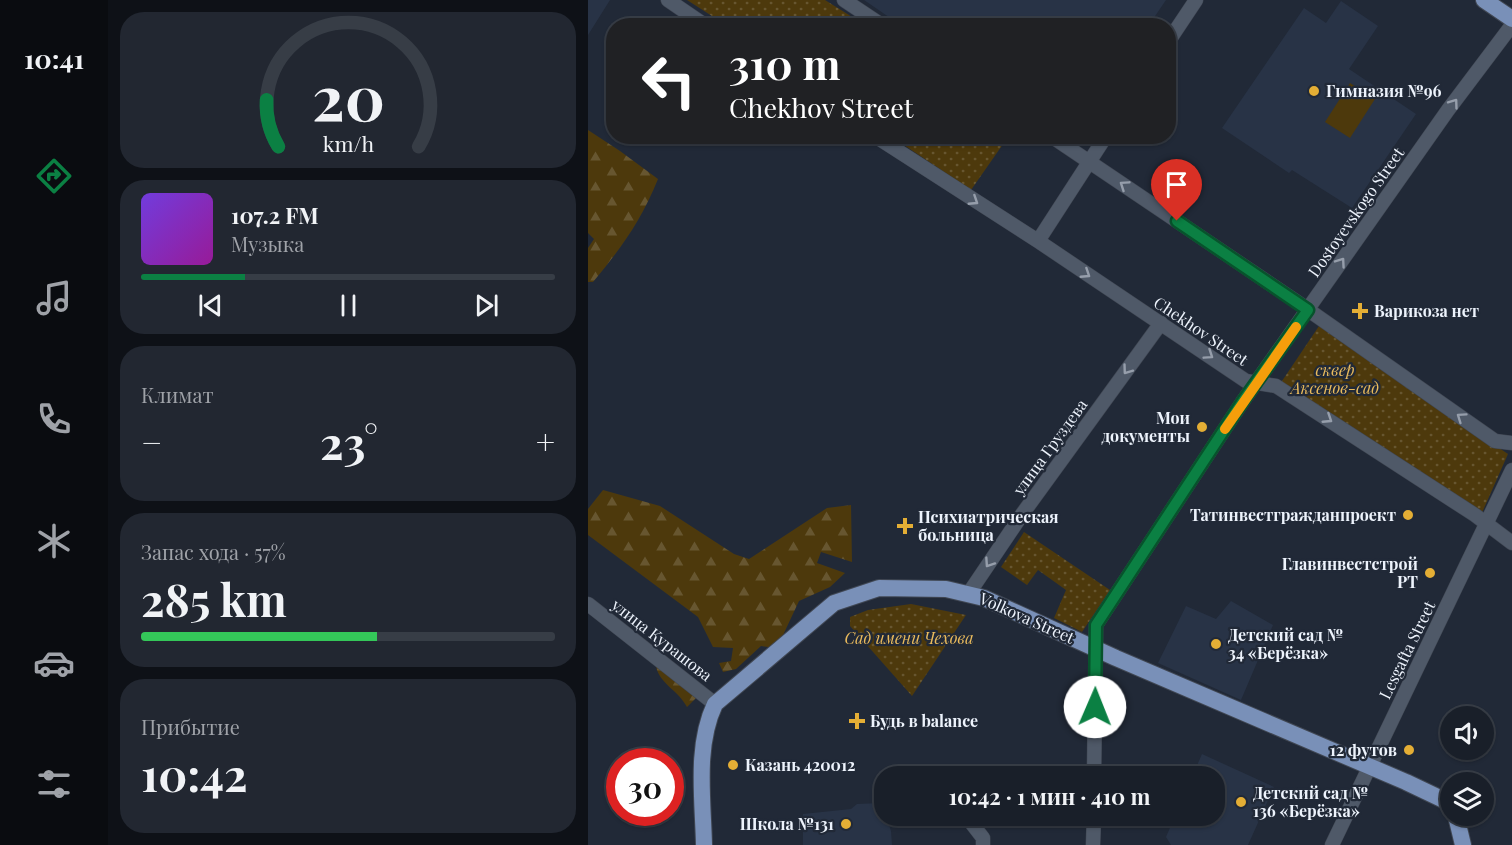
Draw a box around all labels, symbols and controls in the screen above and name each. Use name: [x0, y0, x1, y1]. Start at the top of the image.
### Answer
text: 310 m: [729, 35, 840, 91]
text: 10:41: [24, 40, 84, 76]
icon: left: [630, 42, 708, 120]
text: 20: [312, 53, 384, 137]
place label: Гимназия №96: [1326, 80, 1442, 101]
marker: Гимназия №96: [1307, 84, 1321, 98]
text: Chekhov Street: [729, 89, 913, 125]
one-way arrow: [1447, 98, 1458, 109]
text: km/h: [322, 129, 374, 157]
street label: Dostoyevskogo Street: [1303, 142, 1408, 281]
icon: directions: [33, 155, 75, 197]
pin: [1151, 159, 1202, 221]
icon: arrive: [1160, 168, 1193, 201]
one-way arrow: [1119, 181, 1130, 192]
one-way arrow: [967, 193, 978, 204]
text: 107.2 FM: [231, 200, 319, 230]
text: Музыка: [231, 230, 304, 257]
one-way arrow: [1334, 258, 1345, 269]
one-way arrow: [1080, 266, 1090, 278]
icon: music: [33, 277, 75, 319]
icon: previous: [194, 289, 227, 322]
icon: pause: [332, 289, 365, 322]
icon: next: [470, 289, 503, 322]
street label: Chekhov Street: [1150, 291, 1253, 370]
place label: Варикоза нет: [1374, 300, 1479, 321]
marker: Варикоза нет: [1351, 302, 1369, 320]
one-way arrow: [1202, 348, 1213, 359]
park label: сквер Аксенов-сад: [1289, 359, 1379, 398]
one-way arrow: [1123, 364, 1134, 375]
text: Климат: [141, 381, 214, 408]
street label: улица Груздева: [1007, 395, 1091, 500]
icon: phone: [33, 398, 75, 440]
place label: Мои документы: [1101, 407, 1191, 446]
text: 23°: [320, 411, 378, 471]
one-way arrow: [1321, 412, 1332, 423]
one-way arrow: [1457, 413, 1468, 424]
text: −: [141, 419, 162, 463]
text: +: [536, 419, 555, 463]
marker: Мои документы: [1195, 420, 1209, 434]
place label: Татинвестгражданпроект: [1190, 504, 1396, 525]
place label: Психиатрическая больница: [918, 506, 1059, 545]
marker: Татинвестгражданпроект: [1401, 508, 1415, 522]
marker: Психиатрическая больница: [896, 517, 914, 535]
icon: climate: [33, 520, 75, 562]
text: Запас хода · 57%: [141, 538, 286, 565]
place label: Главинвестстрой РТ: [1282, 553, 1419, 592]
one-way arrow: [985, 557, 996, 568]
marker: Главинвестстрой РТ: [1423, 566, 1437, 580]
text: 285 km: [141, 568, 287, 628]
street label: Volkova Street: [976, 587, 1078, 648]
street label: улица Курашова: [607, 593, 717, 685]
street label: Lesgafta Street: [1374, 597, 1440, 702]
place label: Детский сад № 34 «Берёзка»: [1228, 624, 1343, 663]
park label: Сад имени Чехова: [844, 627, 974, 648]
marker: Детский сад № 34 «Берёзка»: [1209, 637, 1223, 651]
icon: car: [33, 642, 75, 684]
position arrow: [1063, 675, 1127, 739]
map controls: [1440, 706, 1494, 826]
button: sound: [1440, 706, 1494, 760]
place label: Будь в balance: [870, 710, 978, 731]
marker: Будь в balance: [848, 712, 866, 730]
text: Прибытие: [141, 713, 240, 740]
place label: 12 футов: [1330, 739, 1397, 760]
text: 10:42: [141, 743, 248, 803]
marker: 12 футов: [1402, 743, 1416, 757]
speed limit sign: 30: [606, 748, 684, 826]
place label: Казань 420012: [745, 754, 855, 775]
marker: Казань 420012: [726, 758, 740, 772]
icon: filters: [33, 763, 75, 805]
button: layers: [1440, 772, 1494, 826]
text: 10:42 · 1 мин · 410 m: [949, 781, 1150, 811]
place label: Детский сад № 136 «Берёзка»: [1253, 782, 1368, 821]
marker: Детский сад № 136 «Берёзка»: [1234, 795, 1248, 809]
place label: Школа №131: [740, 813, 834, 834]
marker: Школа №131: [839, 817, 853, 831]

